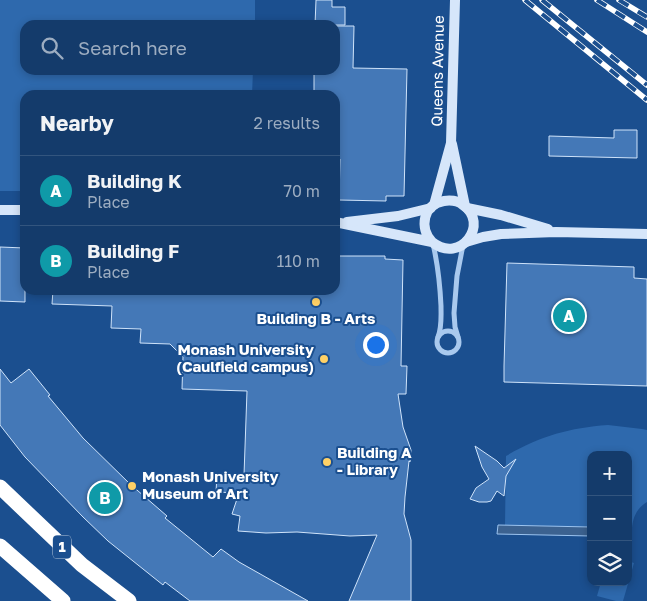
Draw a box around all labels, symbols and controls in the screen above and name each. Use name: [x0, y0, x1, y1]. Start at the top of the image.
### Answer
street label: Queens Avenue: [427, 15, 447, 127]
search box: [20, 20, 340, 75]
icon: search: [38, 34, 66, 62]
text: Search here: [78, 36, 187, 59]
text: Nearby: [40, 110, 114, 136]
text: 2 results: [254, 113, 320, 133]
text: Building K: [87, 169, 182, 192]
text: A: [50, 181, 62, 201]
text: 70 m: [283, 181, 320, 201]
text: Place: [87, 192, 130, 212]
text: Building F: [87, 239, 179, 262]
text: B: [50, 251, 62, 271]
text: 110 m: [276, 251, 320, 271]
text: Place: [87, 262, 130, 282]
marker: Building B - Arts: [310, 296, 322, 308]
pin: A: [553, 297, 585, 335]
place label: Building B - Arts: [257, 309, 375, 327]
your location: [363, 332, 389, 358]
place label: Monash University (Caulfield campus): [176, 340, 314, 375]
marker: Monash University (Caulfield campus): [318, 353, 330, 365]
place label: Building A - Library: [337, 443, 412, 478]
map controls: [587, 451, 632, 586]
button: +: [587, 451, 632, 496]
marker: Building A - Library: [321, 456, 333, 468]
place label: Monash University Museum of Art: [142, 467, 279, 502]
pin: B: [89, 479, 121, 517]
marker: Monash University Museum of Art: [126, 480, 138, 492]
button: −: [587, 496, 632, 541]
road number: 1: [53, 536, 71, 558]
button: layers: [587, 541, 632, 586]

